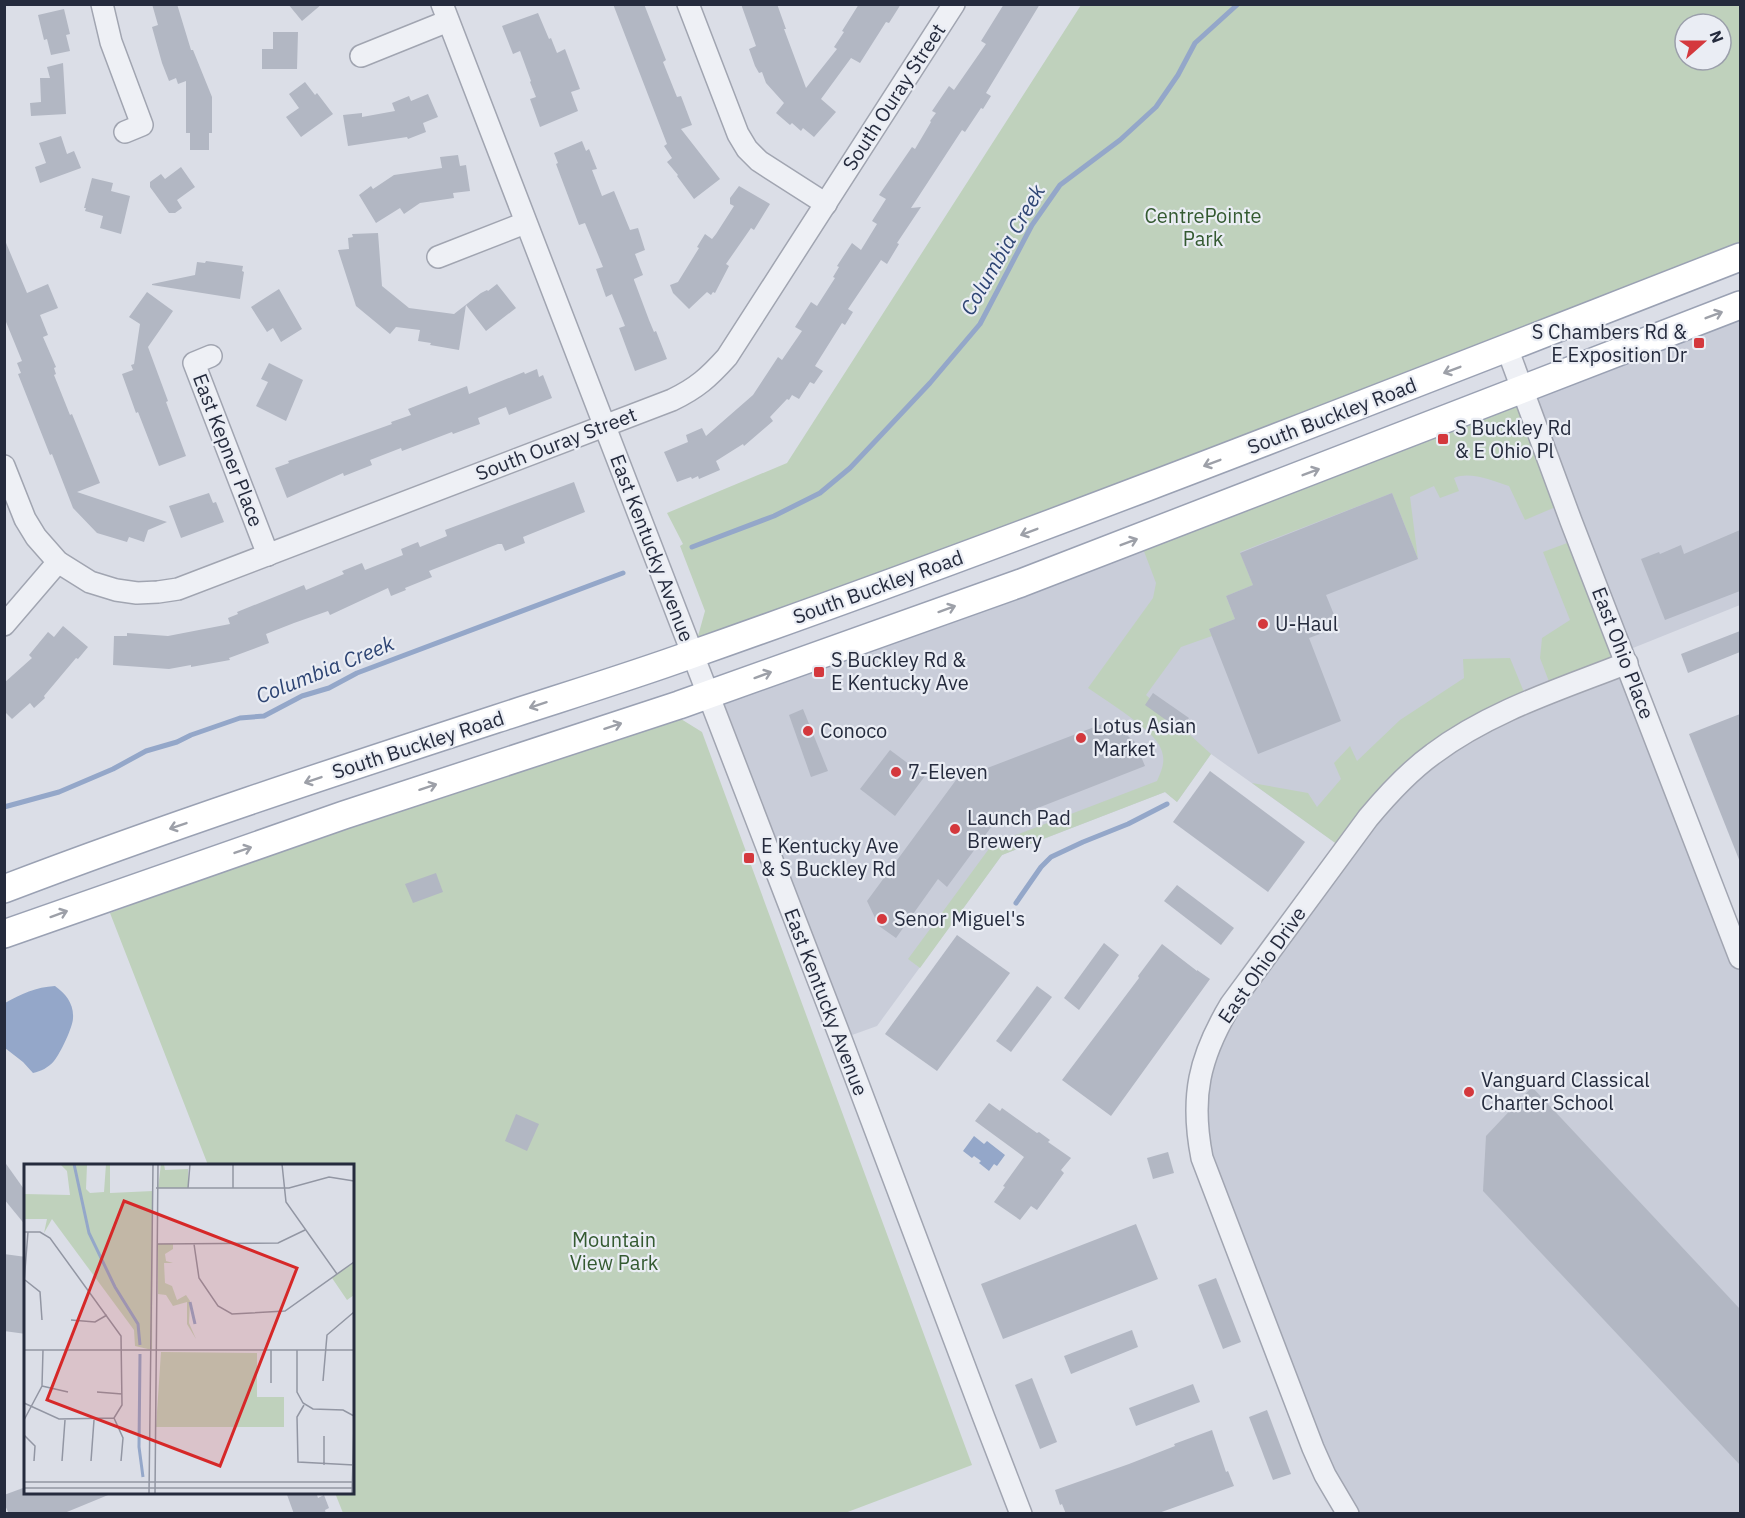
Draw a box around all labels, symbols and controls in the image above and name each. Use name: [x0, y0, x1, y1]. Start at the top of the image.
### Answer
north arrow: [1673, 12, 1733, 72]
street label: South Ouray Street: [836, 18, 951, 175]
text: N: [1706, 28, 1728, 46]
water label: Columbia Creek: [953, 178, 1051, 320]
park label: CentrePointe Park: [1144, 202, 1262, 252]
one-way arrow: [1704, 309, 1723, 320]
place label: S Chambers Rd & E Exposition Dr: [1532, 318, 1687, 368]
marker: S Chambers Rd & E Exposition Dr: [1692, 336, 1706, 350]
one-way arrow: [1443, 365, 1462, 376]
street label: East Kepner Place: [187, 369, 270, 530]
street label: South Buckley Road: [1243, 371, 1420, 460]
street label: South Ouray Street: [472, 400, 640, 487]
place label: S Buckley Rd & E Ohio Pl: [1455, 414, 1571, 464]
marker: S Buckley Rd & E Ohio Pl: [1436, 432, 1450, 446]
street label: East Kentucky Avenue: [604, 450, 701, 645]
one-way arrow: [1203, 459, 1222, 470]
one-way arrow: [1302, 465, 1320, 476]
one-way arrow: [1021, 527, 1039, 538]
one-way arrow: [1120, 535, 1138, 546]
street label: South Buckley Road: [789, 543, 967, 630]
street label: East Ohio Place: [1586, 583, 1661, 723]
one-way arrow: [937, 603, 955, 614]
place label: U-Haul: [1275, 610, 1338, 637]
marker: U-Haul: [1256, 617, 1270, 631]
water label: Columbia Creek: [251, 628, 399, 710]
place label: S Buckley Rd & E Kentucky Ave: [831, 646, 969, 696]
marker: S Buckley Rd & E Kentucky Ave: [812, 665, 826, 679]
one-way arrow: [753, 669, 772, 680]
one-way arrow: [529, 701, 548, 712]
street label: South Buckley Road: [328, 704, 507, 785]
place label: Lotus Asian Market: [1093, 712, 1196, 762]
place label: Conoco: [820, 717, 887, 744]
one-way arrow: [603, 720, 622, 731]
marker: Conoco: [801, 724, 815, 738]
marker: Lotus Asian Market: [1074, 731, 1088, 745]
place label: 7-Eleven: [908, 758, 988, 785]
marker: 7-Eleven: [889, 765, 903, 779]
one-way arrow: [304, 775, 322, 786]
one-way arrow: [418, 780, 437, 791]
place label: Launch Pad Brewery: [967, 804, 1071, 854]
one-way arrow: [170, 821, 188, 832]
marker: Launch Pad Brewery: [948, 822, 962, 836]
place label: E Kentucky Ave & S Buckley Rd: [761, 832, 899, 882]
one-way arrow: [234, 843, 252, 854]
marker: E Kentucky Ave & S Buckley Rd: [742, 851, 756, 865]
street label: East Ohio Drive: [1211, 901, 1312, 1028]
street label: East Kentucky Avenue: [778, 904, 875, 1099]
place label: Senor Miguel's: [894, 905, 1025, 932]
one-way arrow: [50, 908, 68, 919]
marker: Senor Miguel's: [875, 912, 889, 926]
place label: Vanguard Classical Charter School: [1481, 1066, 1650, 1116]
marker: Vanguard Classical Charter School: [1462, 1085, 1476, 1099]
inset map: [24, 1164, 354, 1494]
park label: Mountain View Park: [570, 1226, 659, 1276]

